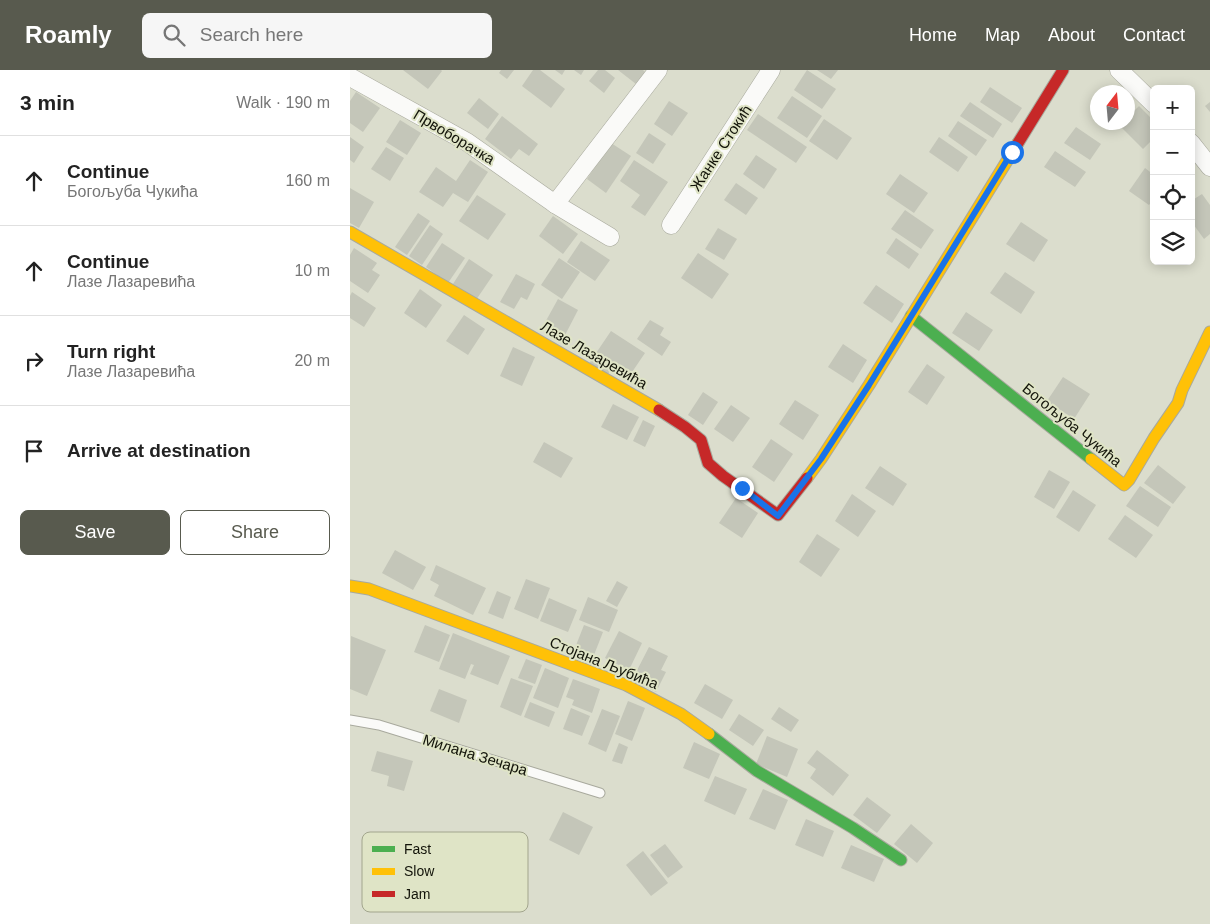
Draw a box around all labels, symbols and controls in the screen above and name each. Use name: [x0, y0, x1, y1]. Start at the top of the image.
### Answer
search box: [142, 13, 492, 58]
text: Roamly: [25, 21, 112, 48]
icon: search: [160, 21, 188, 49]
text: Search here: [200, 24, 303, 45]
text: Home: [909, 25, 957, 45]
text: Map: [985, 25, 1020, 45]
text: About: [1048, 25, 1095, 45]
text: Contact: [1123, 25, 1185, 45]
north arrow: [1090, 85, 1135, 130]
map controls: [1150, 85, 1195, 265]
button: +: [1150, 85, 1195, 130]
text: 3 min: [20, 91, 75, 114]
text: Walk · 190 m: [236, 94, 330, 111]
street label: Жанке Стокић: [686, 102, 755, 194]
street label: Првоборачка: [411, 106, 498, 168]
button: −: [1150, 130, 1195, 175]
route start: [1001, 141, 1024, 164]
text: Continue: [67, 161, 149, 182]
icon: ahead: [20, 167, 48, 195]
text: 160 m: [286, 172, 330, 189]
button: locate: [1150, 175, 1195, 220]
text: Богољуба Чукића: [67, 183, 198, 200]
button: layers: [1150, 220, 1195, 265]
text: Continue: [67, 251, 149, 272]
icon: ahead: [20, 257, 48, 285]
text: 10 m: [294, 262, 330, 279]
text: Лазе Лазаревића: [67, 273, 195, 290]
street label: Лазе Лазаревића: [538, 317, 651, 392]
text: Turn right: [67, 341, 155, 362]
icon: right: [20, 347, 48, 375]
text: 20 m: [294, 352, 330, 369]
text: Лазе Лазаревића: [67, 363, 195, 380]
street label: Богољуба Чукића: [1019, 379, 1126, 470]
icon: arrive: [20, 437, 48, 465]
text: Arrive at destination: [67, 440, 251, 461]
route end: [731, 477, 754, 500]
button: Save: [20, 510, 170, 555]
button: Share: [180, 510, 330, 555]
street label: Стојана Љубића: [547, 633, 662, 692]
street label: Милана Зечара: [421, 731, 530, 779]
legend: [362, 832, 528, 912]
text: Fast: [404, 841, 431, 857]
text: Slow: [404, 863, 435, 879]
text: Jam: [404, 886, 430, 902]

